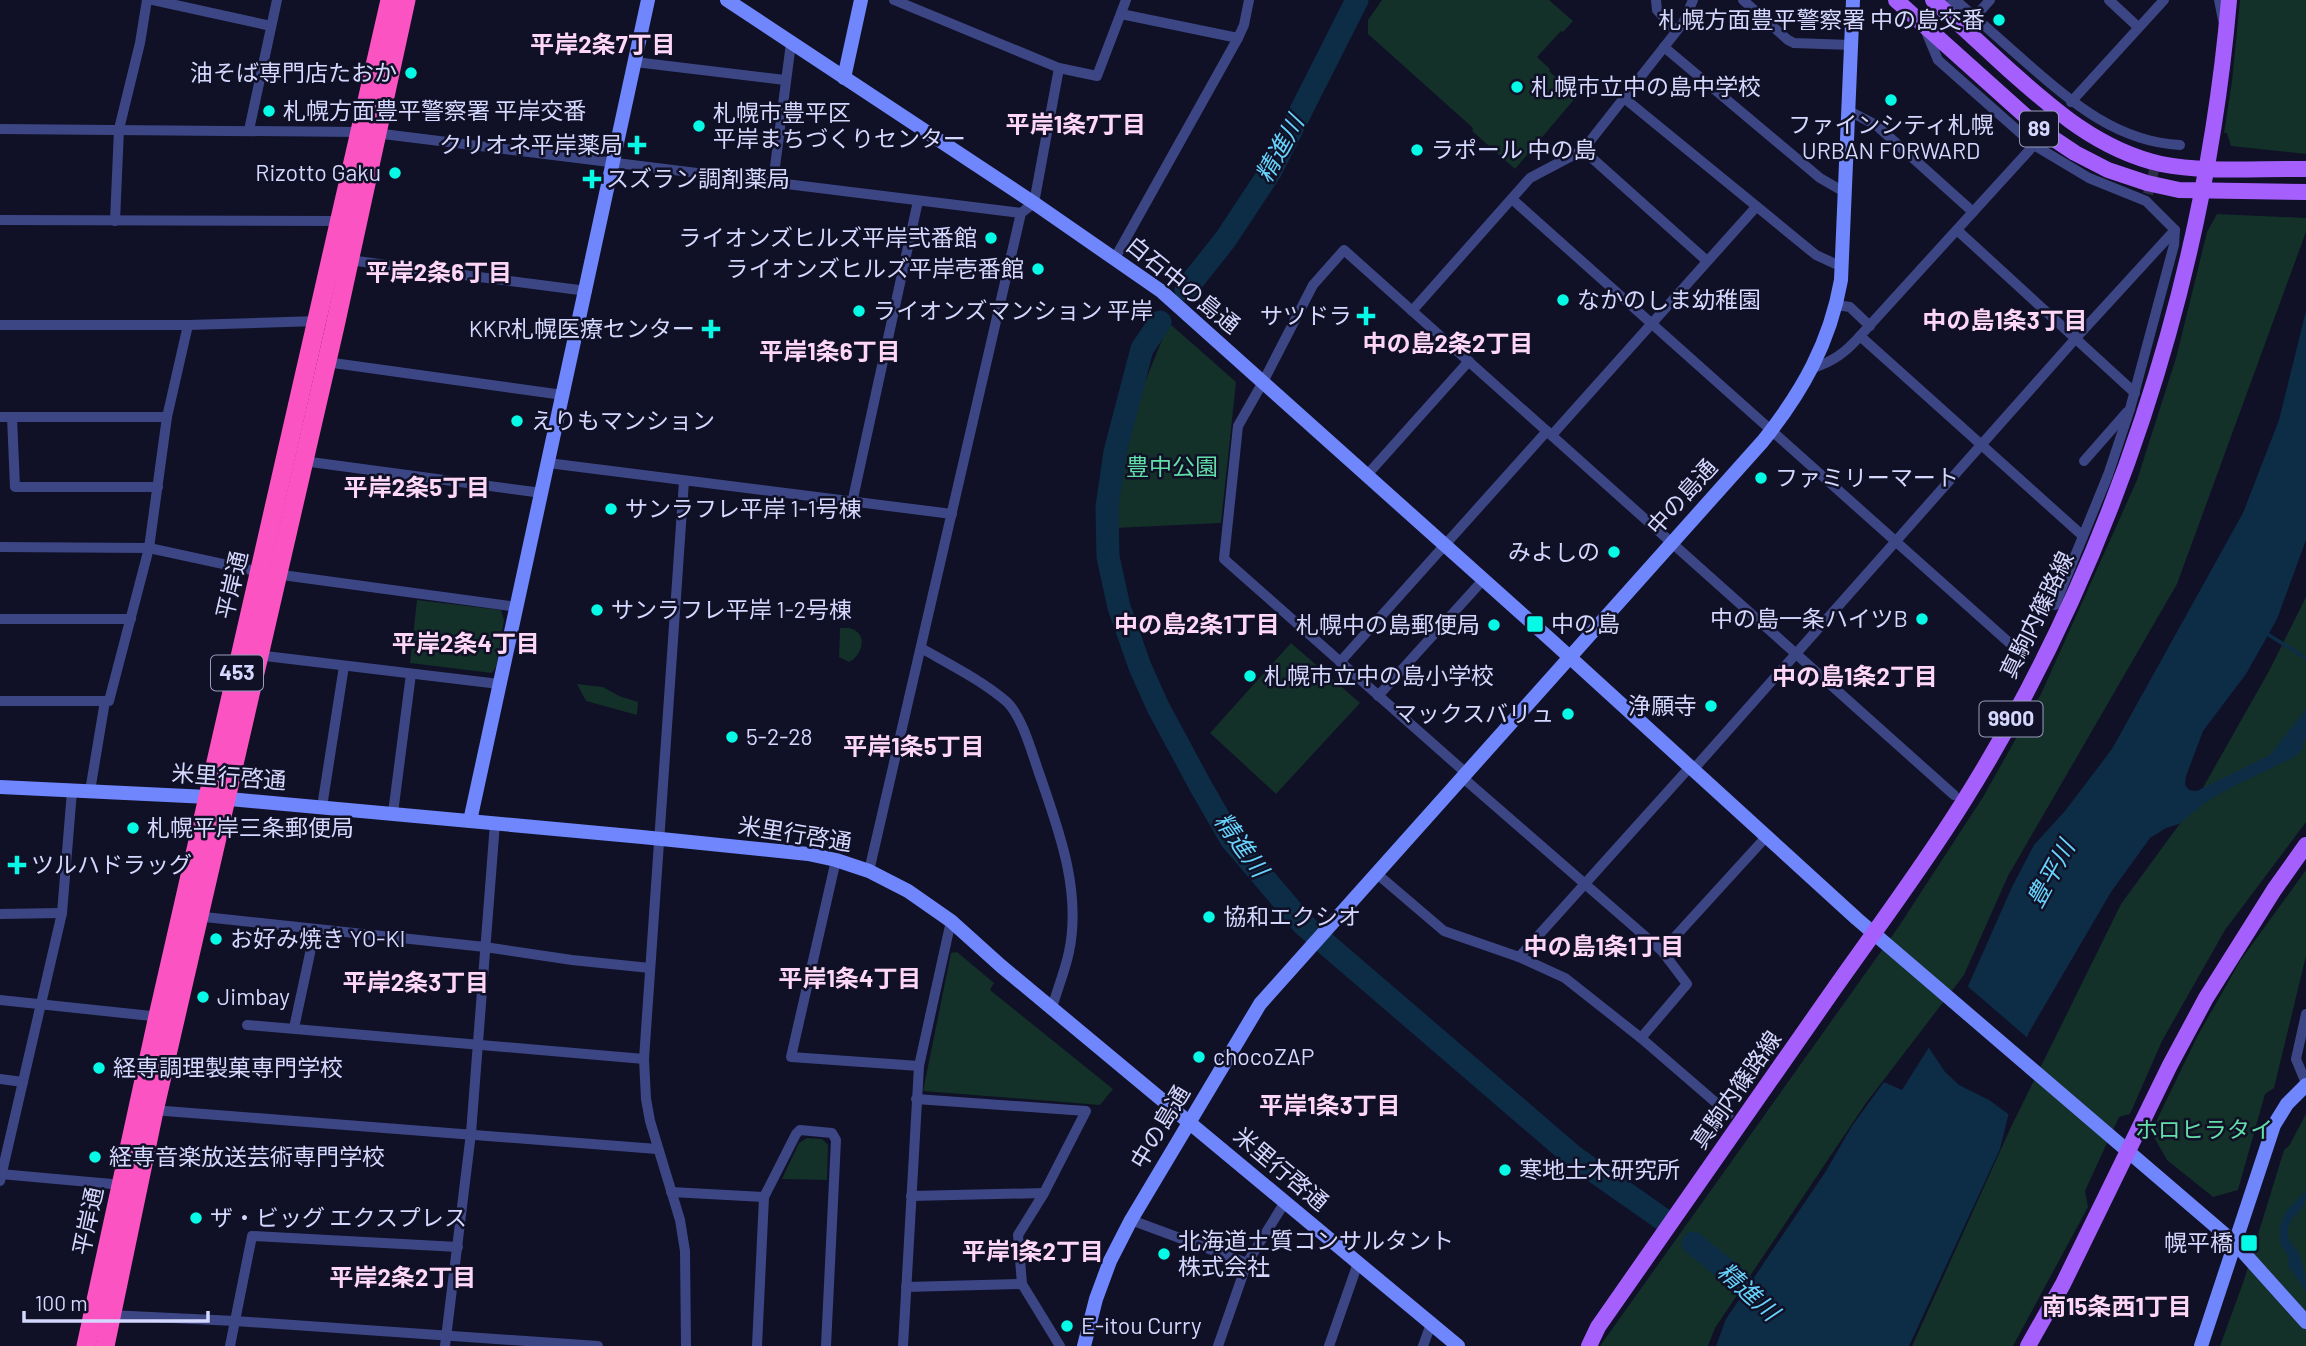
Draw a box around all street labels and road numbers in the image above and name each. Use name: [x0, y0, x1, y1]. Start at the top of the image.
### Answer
road number: 89: [2020, 111, 2058, 146]
street label: 白石中の島通: [1121, 230, 1246, 339]
street label: 中の島通: [1640, 453, 1722, 540]
street label: 真駒内篠路線: [1993, 546, 2079, 683]
street label: 平岸通: [210, 548, 252, 622]
road number: 453: [211, 656, 263, 690]
road number: 9900: [1980, 702, 2042, 736]
street label: 米里行啓通: [171, 758, 287, 794]
street label: 米里行啓通: [736, 810, 854, 856]
street label: 真駒内篠路線: [1684, 1025, 1786, 1154]
street label: 中の島通: [1123, 1080, 1195, 1173]
street label: 米里行啓通: [1229, 1121, 1335, 1216]
street label: 平岸通: [66, 1184, 108, 1257]

